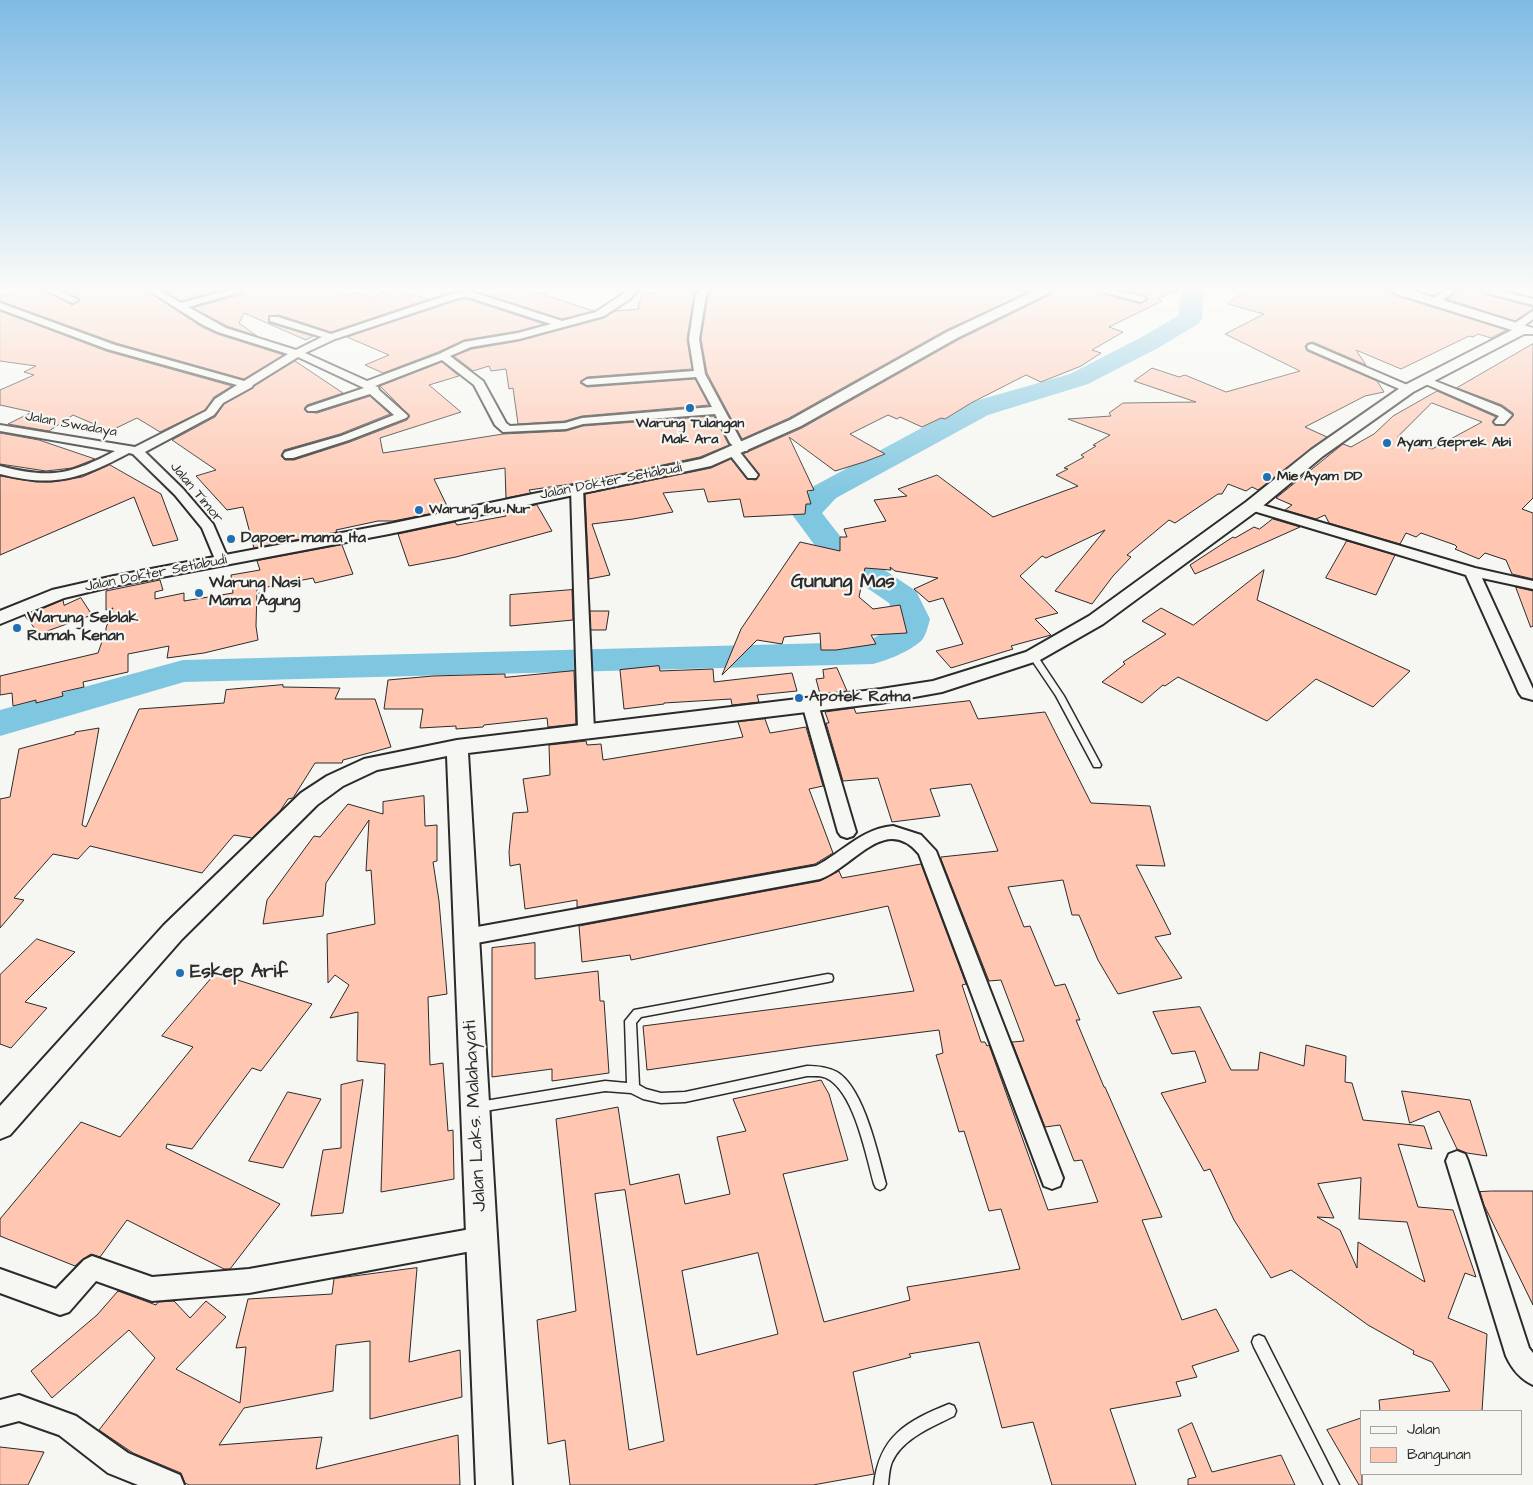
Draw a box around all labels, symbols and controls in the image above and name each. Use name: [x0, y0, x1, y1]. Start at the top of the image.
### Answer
marker: Warung Tulangan Mak Ara: [684, 402, 696, 414]
street label: Jalan Swadaya: [24, 409, 118, 441]
place label: Warung Tulangan Mak Ara: [636, 416, 744, 448]
place label: Ayam Geprek Abi: [1397, 435, 1511, 451]
marker: Ayam Geprek Abi: [1381, 437, 1393, 449]
street label: Jalan Timor: [166, 459, 226, 527]
street label: Jalan Dokter Setiabudi: [539, 460, 683, 504]
place label: Mie Ayam DD: [1277, 469, 1362, 485]
marker: Mie Ayam DD: [1261, 471, 1273, 483]
place label: Warung Ibu Nur: [429, 502, 530, 518]
marker: Warung Ibu Nur: [413, 504, 425, 516]
place label: Dapoer mama Ita: [241, 529, 366, 549]
marker: Dapoer mama Ita: [225, 533, 237, 545]
street label: Jalan Dokter Setiabudi: [84, 552, 228, 596]
district label: Gunung Mas: [791, 572, 895, 594]
place label: Warung Nasi Mama Agung: [209, 574, 300, 612]
marker: Warung Nasi Mama Agung: [193, 587, 205, 599]
place label: Warung Seblak Rumah Kenan: [27, 609, 138, 647]
marker: Warung Seblak Rumah Kenan: [11, 622, 23, 634]
place label: Apotek Ratna: [809, 688, 911, 708]
marker: Apotek Ratna: [793, 692, 805, 704]
place label: Eskep Arif: [190, 962, 288, 984]
marker: Eskep Arif: [174, 967, 186, 979]
street label: Jalan Laks. Malahayati: [460, 1020, 492, 1212]
legend: [1360, 1410, 1523, 1475]
text: Jalan: [1407, 1419, 1440, 1440]
text: Bangunan: [1407, 1444, 1471, 1465]

